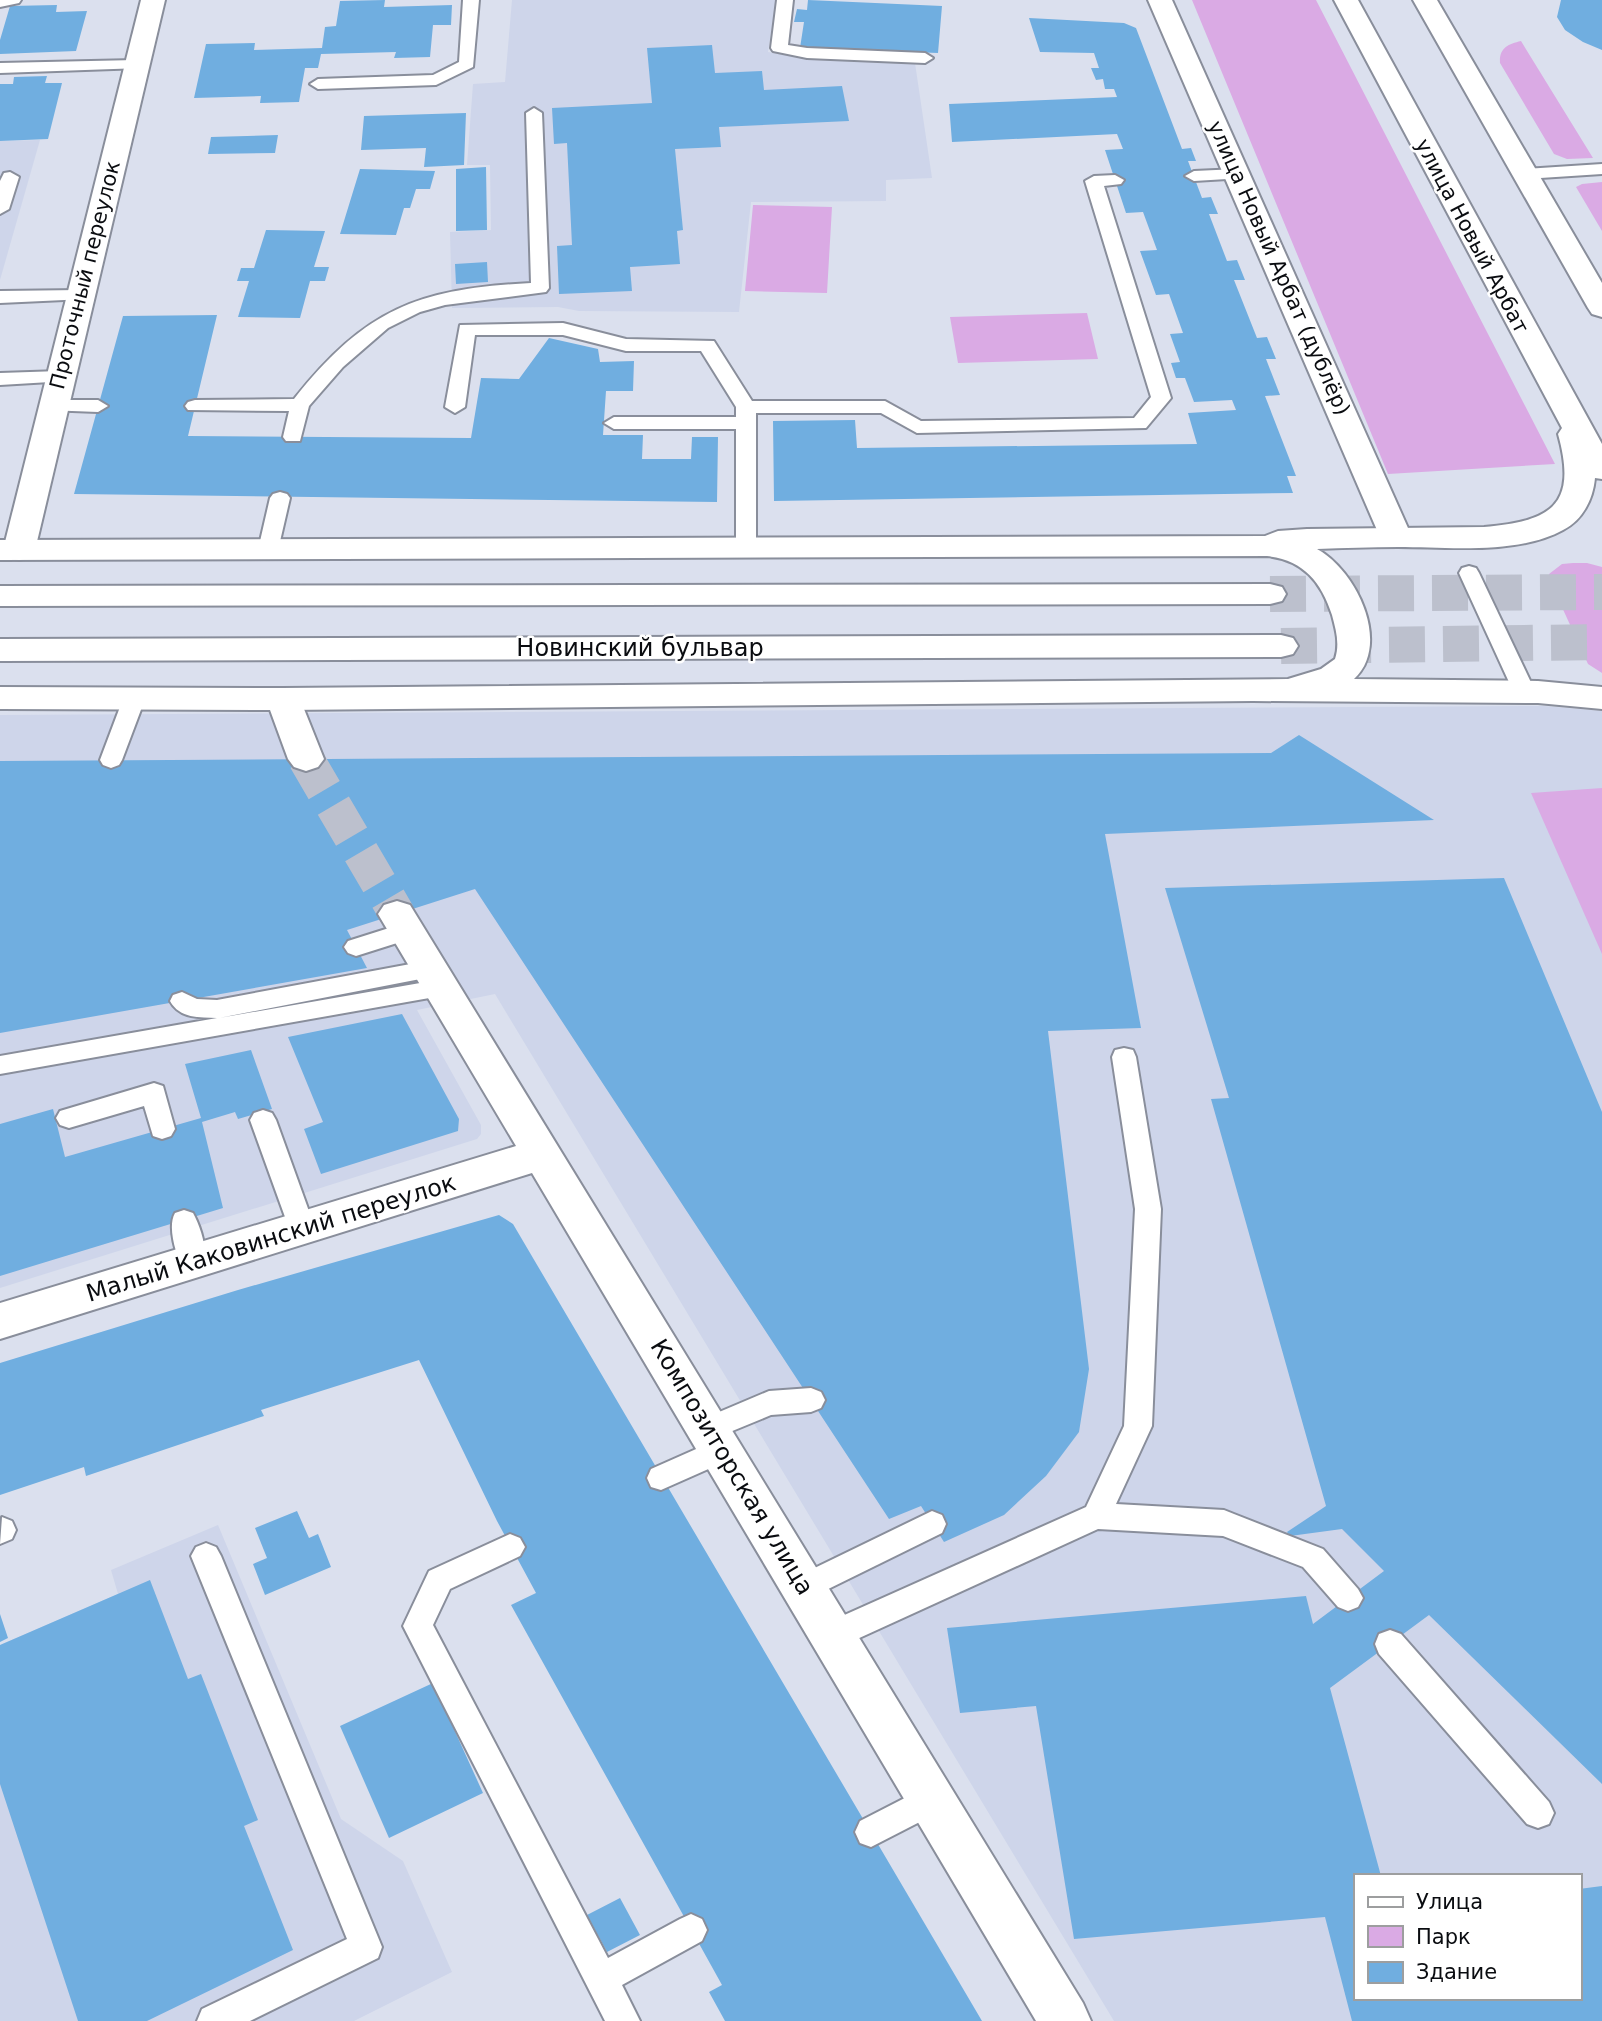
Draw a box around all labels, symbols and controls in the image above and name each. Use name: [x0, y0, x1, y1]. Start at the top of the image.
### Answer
street label: улица Новый Арбат (дублёр): [1203, 117, 1355, 419]
street label: улица Новый Арбат: [1410, 135, 1534, 337]
street label: Проточный переулок: [45, 158, 125, 392]
street label: Новинский бульвар: [516, 634, 764, 662]
street label: Малый Каковинский переулок: [83, 1168, 459, 1308]
street label: Композиторская улица: [645, 1334, 819, 1600]
legend: [1354, 1874, 1581, 2000]
text: Улица: [1416, 1890, 1483, 1914]
text: Парк: [1416, 1925, 1471, 1949]
text: Здание: [1416, 1960, 1497, 1984]

